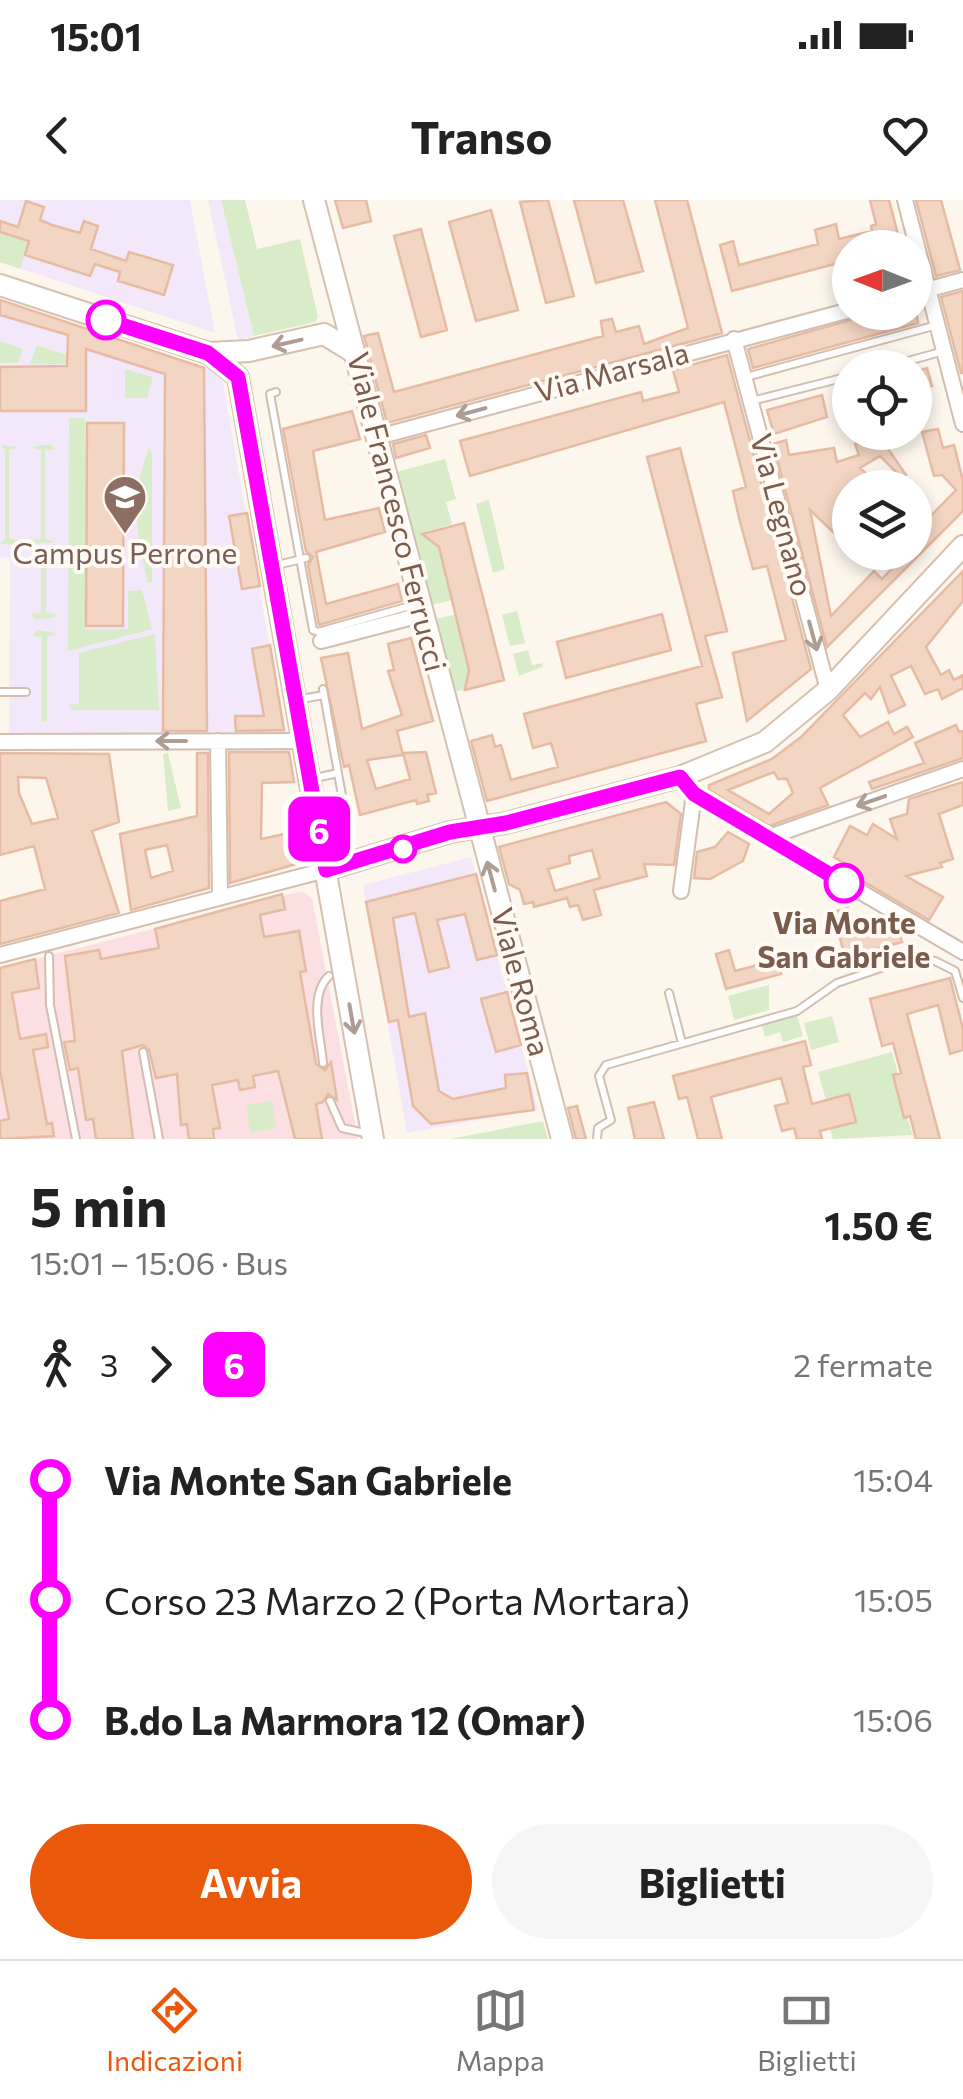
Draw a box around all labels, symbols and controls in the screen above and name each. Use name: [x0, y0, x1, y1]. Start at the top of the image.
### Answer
text: 15:01: [50, 12, 142, 59]
icon: back: [30, 108, 85, 163]
text: Transo: [411, 108, 552, 163]
icon: heart: [878, 108, 933, 163]
north arrow: [832, 230, 932, 330]
map controls: [832, 230, 932, 570]
unlabelled marker: [87, 301, 125, 339]
street label: Via Marsala: [530, 332, 692, 409]
one-way arrow: [272, 334, 304, 353]
street label: Viale Francesco Ferrucci: [341, 348, 456, 675]
button: locate: [832, 350, 932, 450]
one-way arrow: [456, 403, 487, 422]
street label: Via Legnano: [744, 429, 823, 600]
button: layers: [832, 470, 932, 570]
school or university icon: Campus Perrone: [102, 474, 148, 535]
place label: Campus Perrone: [13, 533, 237, 570]
one-way arrow: [805, 620, 824, 652]
one-way arrow: [155, 732, 188, 750]
one-way arrow: [856, 794, 888, 812]
line badge: 6: [286, 796, 352, 862]
text: 6: [308, 808, 330, 851]
unlabelled marker: [390, 836, 416, 862]
one-way arrow: [481, 861, 500, 892]
marker: Via Monte San Gabriele: [825, 864, 863, 902]
street label: Viale Roma: [485, 903, 560, 1060]
place label: Via Monte San Gabriele: [758, 903, 930, 974]
one-way arrow: [343, 1002, 362, 1035]
text: 5 min: [30, 1171, 168, 1238]
text: 1.50 €: [824, 1201, 933, 1248]
text: 15:01 – 15:06 · Bus: [30, 1242, 288, 1282]
icon: walk: [30, 1337, 85, 1392]
icon: forward: [133, 1337, 188, 1392]
text: 6: [223, 1343, 245, 1386]
text: 3: [100, 1344, 118, 1384]
text: 2 fermate: [793, 1344, 933, 1384]
text: Via Monte San Gabriele: [104, 1456, 512, 1503]
text: 15:04: [853, 1459, 933, 1499]
text: Corso 23 Marzo 2 (Porta Mortara): [104, 1576, 690, 1623]
text: 15:05: [854, 1579, 933, 1619]
text: B.do La Marmora 12 (Omar): [104, 1696, 586, 1743]
text: 15:06: [853, 1699, 933, 1739]
button: Avvia: [30, 1824, 472, 1939]
button: Biglietti: [492, 1824, 933, 1939]
tab: Indicazioni: [106, 1983, 243, 2077]
tab: Mappa: [456, 1983, 545, 2077]
tab: Biglietti: [757, 1983, 857, 2077]

